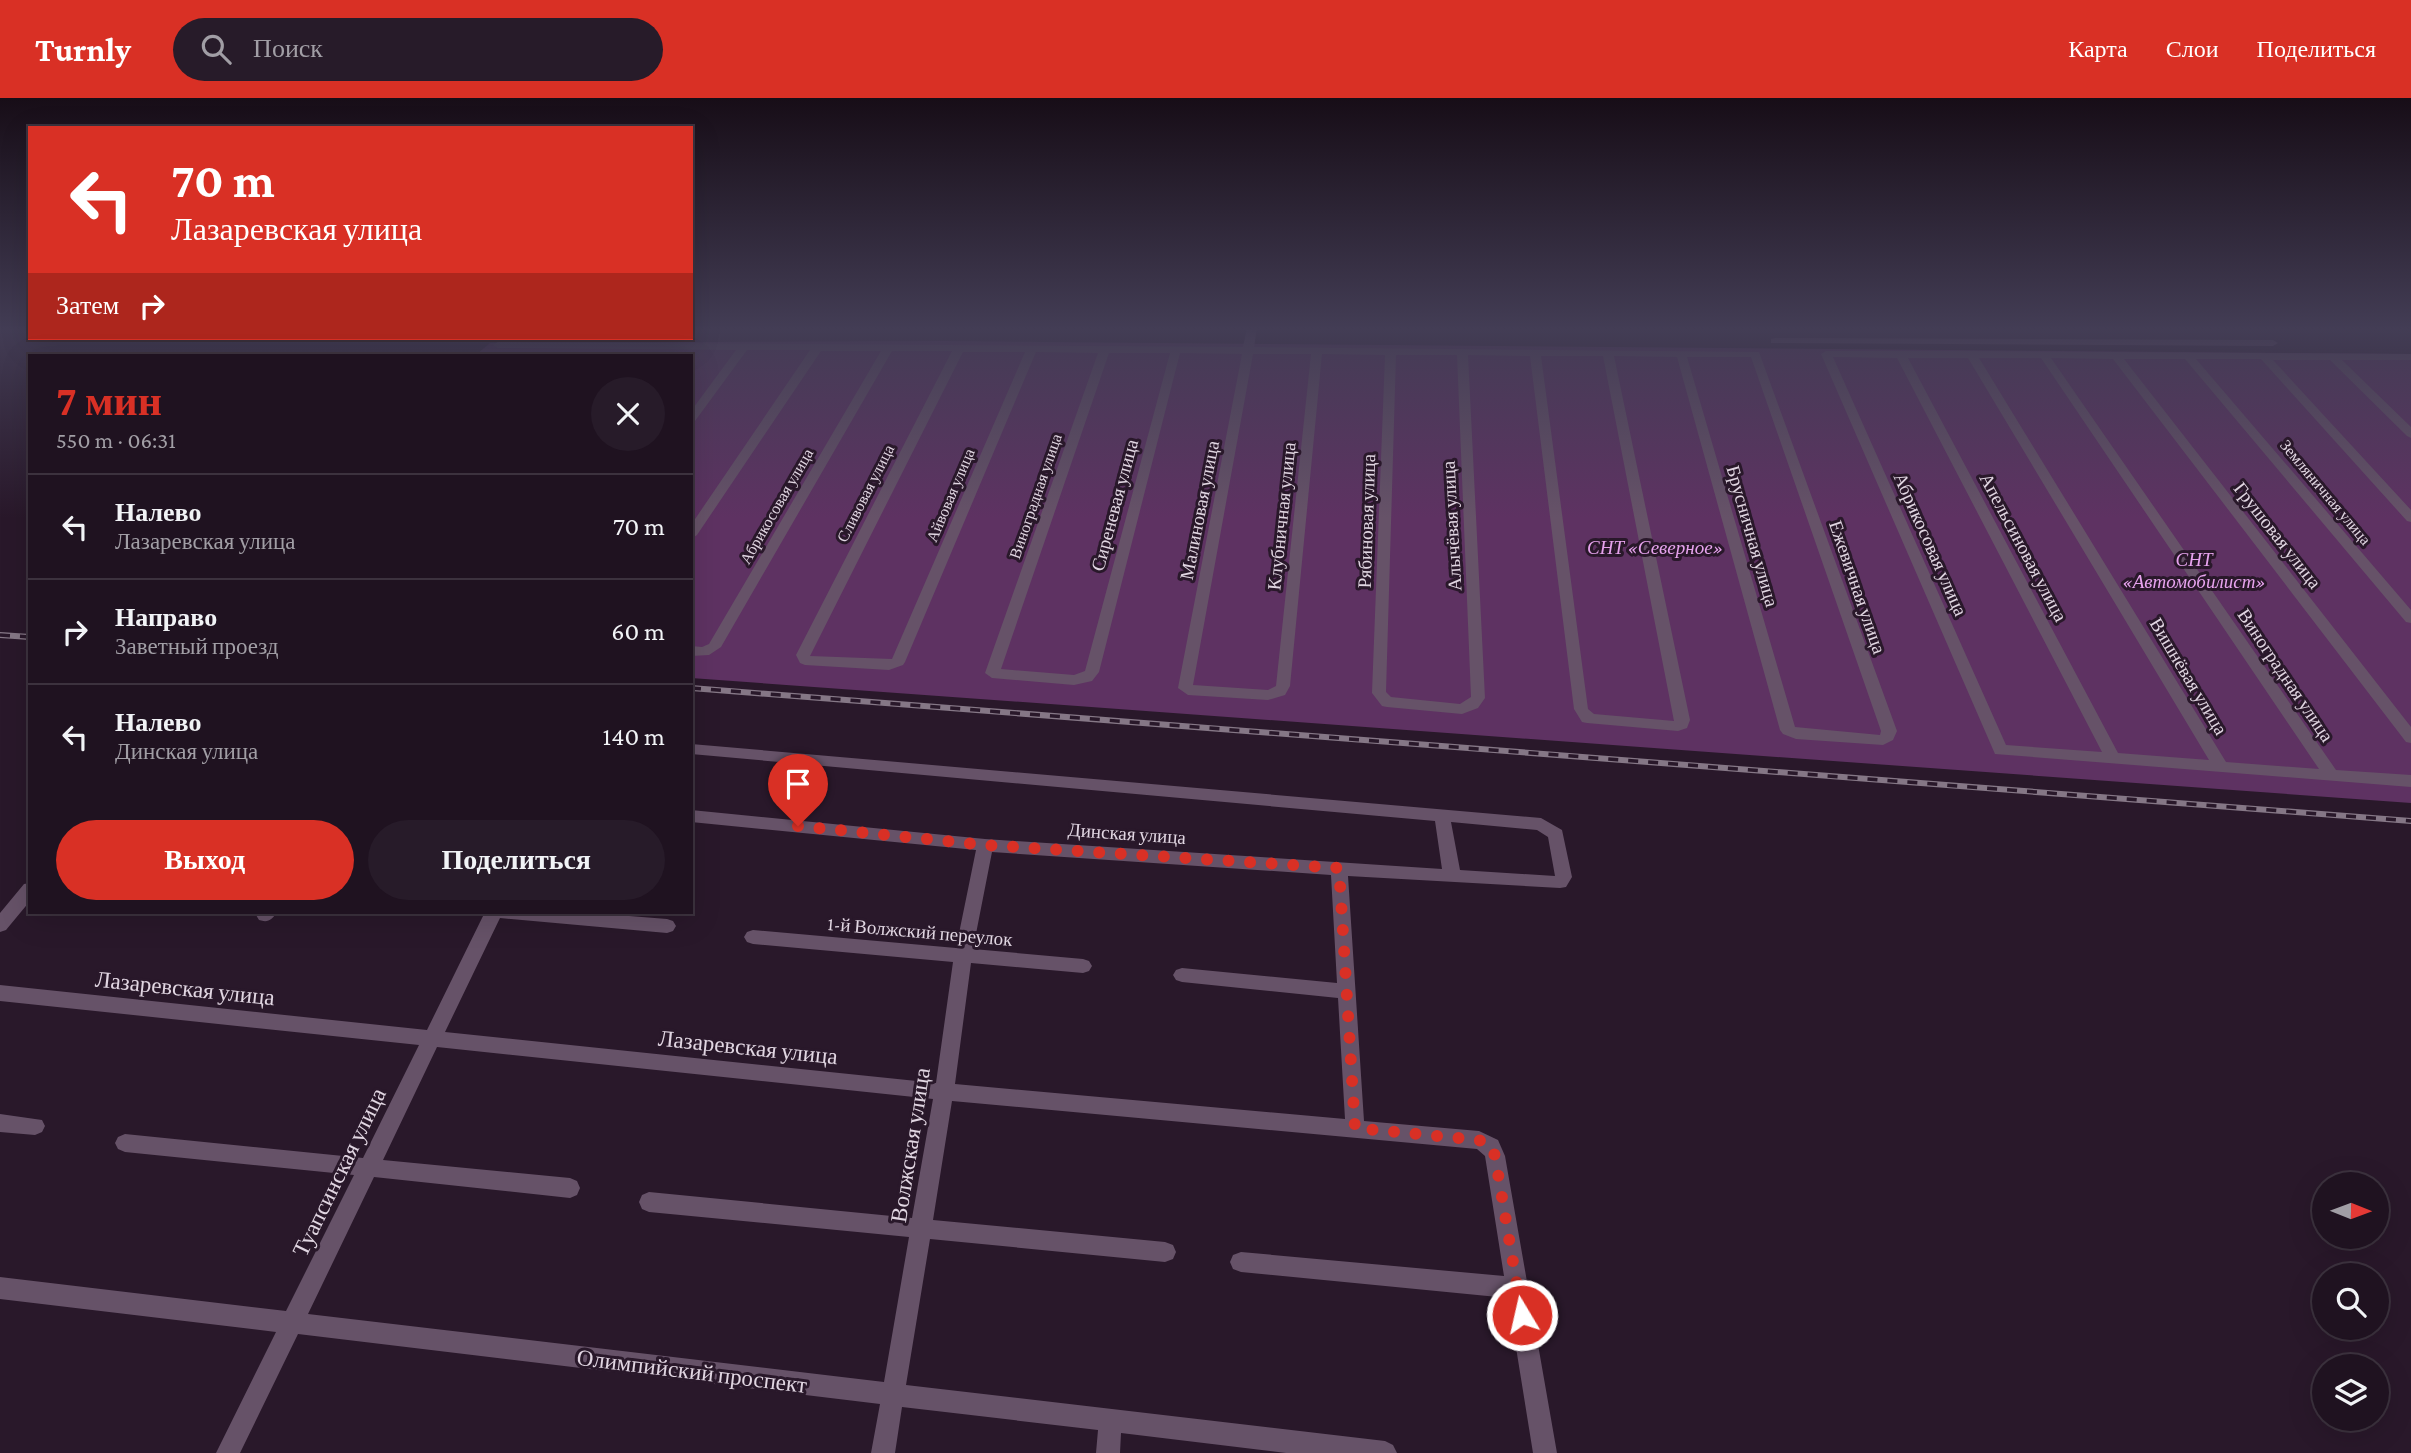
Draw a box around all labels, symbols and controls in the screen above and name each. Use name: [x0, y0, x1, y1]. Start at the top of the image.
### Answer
search box: [173, 18, 663, 81]
icon: search: [197, 30, 235, 68]
text: Turnly: [35, 31, 131, 68]
text: Поиск: [253, 34, 323, 63]
text: Карта: [2068, 35, 2128, 62]
text: Слои: [2166, 35, 2219, 62]
text: Поделиться: [2257, 35, 2376, 62]
text: 70 m: [171, 153, 275, 208]
icon: left: [56, 154, 147, 245]
text: Лазаревская улица: [171, 211, 422, 247]
icon: right: [133, 287, 171, 325]
text: Затем: [56, 291, 119, 320]
text: 7 мин: [56, 377, 162, 424]
button: close: [591, 377, 665, 451]
text: 550 m · 06:31: [56, 427, 176, 453]
street label: Виноградная улица: [1006, 431, 1066, 561]
street label: Сиреневая улица: [1087, 436, 1142, 573]
street label: Земляничная улица: [2276, 437, 2374, 549]
street label: Малиновая улица: [1176, 438, 1223, 581]
street label: Клубничная улица: [1263, 440, 1300, 591]
street label: Сливовая улица: [834, 442, 898, 545]
street label: Абрикосовая улица: [737, 446, 817, 567]
street label: Айвовая улица: [923, 446, 979, 545]
street label: Рябиновая улица: [1354, 453, 1379, 589]
street label: Алычёвая улица: [1438, 460, 1465, 592]
street label: Брусничная улица: [1722, 463, 1783, 610]
street label: Абрикосовая улица: [1890, 469, 1972, 620]
street label: Апельсиновая улица: [1976, 469, 2072, 626]
street label: Грушовая улица: [2230, 478, 2326, 593]
text: Налево: [115, 498, 201, 527]
icon: left: [56, 508, 94, 546]
text: 70 m: [613, 512, 665, 541]
street label: Ежевичная улица: [1825, 518, 1890, 657]
text: Лазаревская улица: [115, 528, 295, 554]
park label: СНТ «Северное»: [1587, 537, 1723, 558]
park label: СНТ «Автомобилист»: [2122, 549, 2266, 592]
text: Направо: [115, 603, 217, 632]
street label: Виноградная улица: [2233, 605, 2338, 746]
icon: right: [56, 613, 94, 651]
street label: Вишнёвая улица: [2145, 614, 2232, 739]
text: 60 m: [611, 617, 665, 646]
text: Заветный проезд: [115, 633, 279, 659]
text: Налево: [115, 708, 201, 737]
icon: left: [56, 718, 94, 756]
text: 140 m: [603, 722, 665, 751]
text: Динская улица: [115, 738, 258, 764]
pin: [768, 754, 828, 826]
icon: arrive: [779, 765, 817, 803]
street label: Динская улица: [1067, 819, 1187, 848]
button: Выход: [56, 820, 354, 900]
button: Поделиться: [368, 820, 665, 900]
street label: 1-й Волжский переулок: [827, 913, 1014, 950]
street label: Лазаревская улица: [94, 966, 276, 1010]
street label: Лазаревская улица: [657, 1025, 839, 1069]
street label: Волжская улица: [885, 1066, 935, 1224]
street label: Туапсинская улица: [287, 1084, 391, 1260]
north arrow: [2312, 1172, 2389, 1250]
map controls: [2312, 1172, 2389, 1431]
button: search: [2312, 1263, 2389, 1340]
position arrow: [1485, 1278, 1559, 1352]
street label: Олимпийский проспект: [575, 1344, 809, 1398]
button: layers: [2312, 1354, 2389, 1431]

